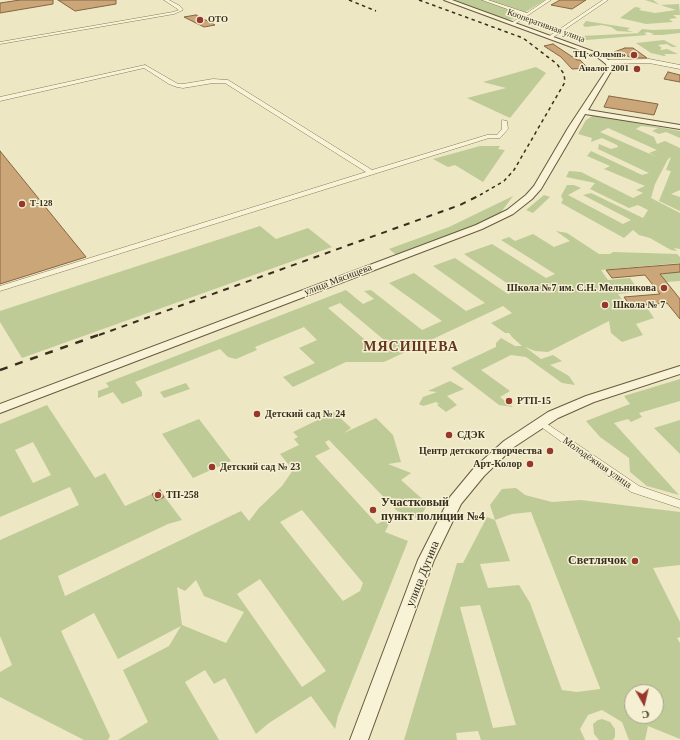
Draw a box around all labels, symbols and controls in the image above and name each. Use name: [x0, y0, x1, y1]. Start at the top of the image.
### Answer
street label: Кооперативная улица: [506, 7, 586, 45]
marker: ОТО: [195, 15, 205, 25]
place label: ОТО: [208, 15, 228, 25]
place label: ТЦ «Олимп»: [573, 50, 626, 60]
marker: ТЦ «Олимп»: [629, 50, 639, 60]
place label: Аналог 2001: [579, 64, 629, 74]
marker: Аналог 2001: [632, 64, 642, 74]
marker: Т-128: [17, 199, 27, 209]
place label: Т-128: [30, 199, 52, 209]
street label: улица Мясищева: [302, 262, 374, 298]
place label: Школа №7 им. С.Н. Мельникова: [507, 282, 656, 294]
marker: Школа №7 им. С.Н. Мельникова: [659, 283, 669, 293]
place label: Школа № 7: [613, 299, 665, 311]
marker: Школа № 7: [600, 300, 610, 310]
district label: МЯСИЩЕВА: [363, 339, 459, 355]
place label: РТП-15: [517, 395, 551, 407]
marker: РТП-15: [504, 396, 514, 406]
place label: Детский сад № 24: [265, 408, 345, 420]
marker: Детский сад № 24: [252, 409, 262, 419]
place label: СДЭК: [457, 429, 485, 441]
marker: СДЭК: [444, 430, 454, 440]
street label: Молодёжная улица: [560, 435, 634, 491]
place label: Центр детского творчества: [419, 445, 542, 457]
marker: Центр детского творчества: [545, 446, 555, 456]
place label: Арт-Колор: [473, 458, 522, 470]
marker: Арт-Колор: [525, 459, 535, 469]
place label: Детский сад № 23: [220, 461, 300, 473]
marker: Детский сад № 23: [207, 462, 217, 472]
place label: ТП-258: [166, 489, 199, 501]
marker: ТП-258: [153, 490, 163, 500]
place label: Участковый пункт полиции №4: [381, 496, 485, 524]
marker: Участковый пункт полиции №4: [368, 505, 378, 515]
street label: улица Дугина: [403, 539, 443, 609]
place label: Светлячок: [568, 554, 627, 568]
marker: Светлячок: [630, 556, 640, 566]
north arrow: [624, 684, 664, 724]
text: С: [641, 708, 650, 721]

